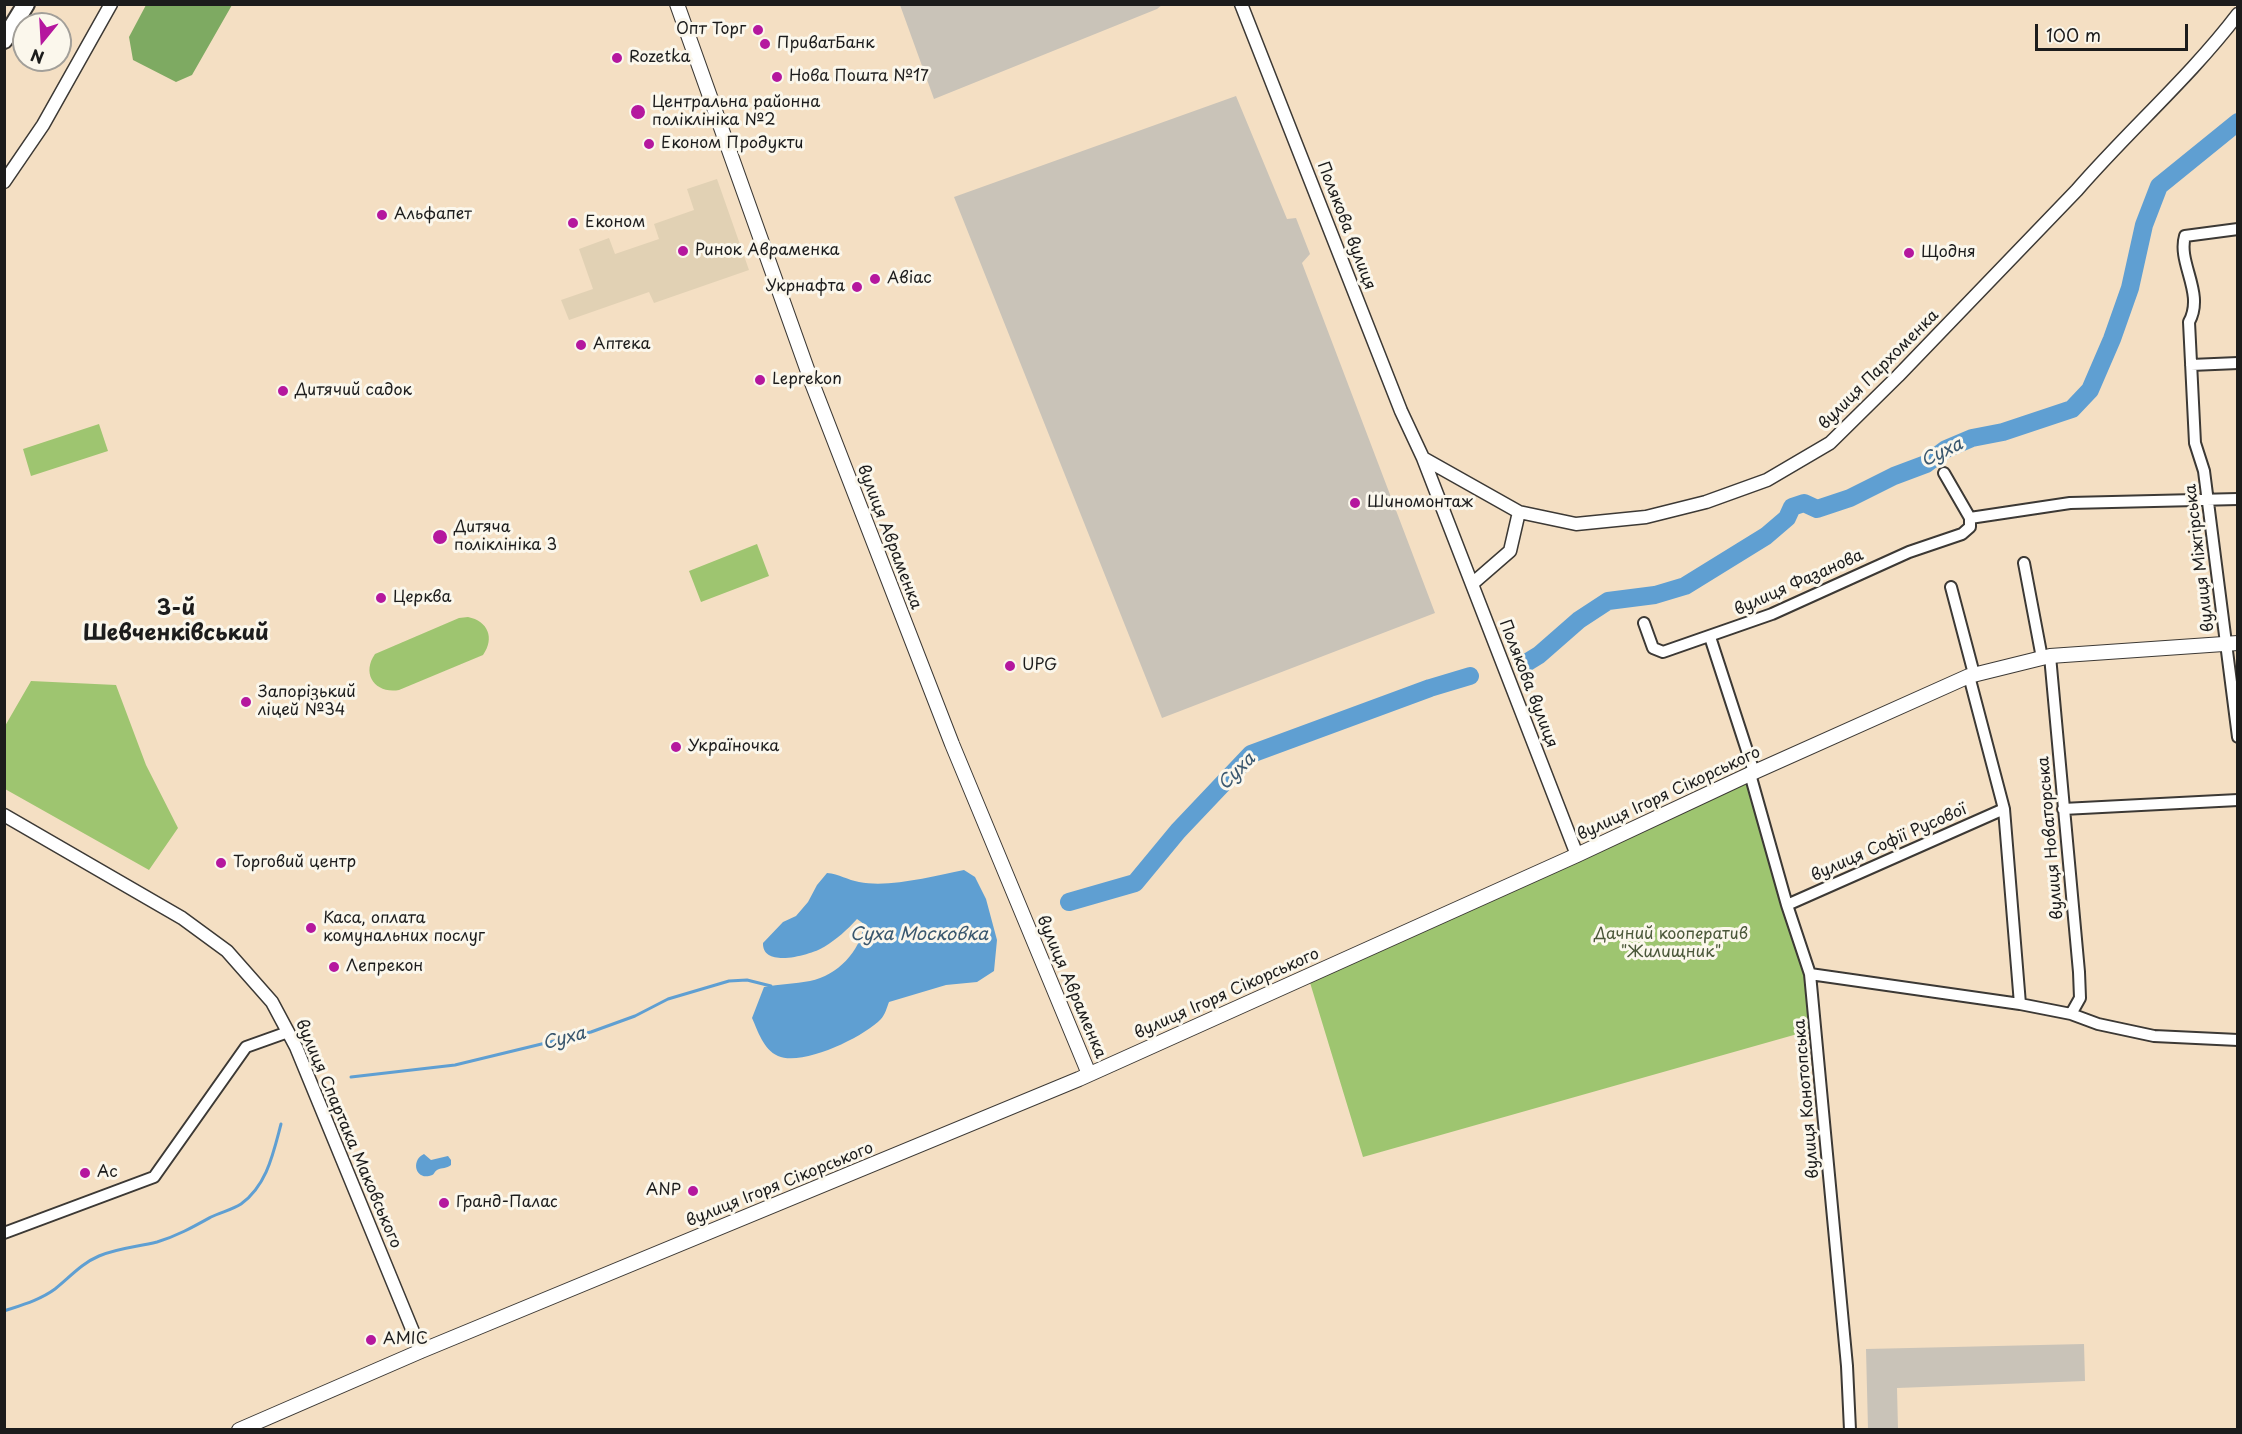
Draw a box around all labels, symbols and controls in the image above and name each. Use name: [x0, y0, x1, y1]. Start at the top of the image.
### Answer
north arrow: [12, 12, 72, 72]
scale bar: [2038, 12, 2191, 50]
place label: Опт Торг: [676, 20, 746, 40]
text: 100 m: [2046, 21, 2101, 48]
marker: Опт Торг: [751, 23, 765, 37]
place label: ПриватБанк: [777, 34, 875, 54]
marker: ПриватБанк: [758, 37, 772, 51]
text: N: [27, 44, 47, 71]
place label: Rozetka: [629, 48, 691, 68]
marker: Rozetka: [610, 51, 624, 65]
place label: Нова Пошта №17: [789, 67, 929, 87]
marker: Нова Пошта №17: [770, 70, 784, 84]
place label: Центральна районна поліклініка №2: [652, 93, 820, 131]
marker: Центральна районна поліклініка №2: [629, 103, 647, 121]
place label: Економ Продукти: [661, 134, 803, 154]
marker: Економ Продукти: [642, 137, 656, 151]
street label: Полякова вулиця: [1313, 159, 1379, 293]
place label: Альфапет: [394, 205, 472, 225]
marker: Альфапет: [375, 208, 389, 222]
place label: Економ: [585, 213, 645, 233]
marker: Економ: [566, 216, 580, 230]
place label: Ринок Авраменка: [695, 241, 840, 261]
place label: Щодня: [1921, 243, 1976, 263]
marker: Ринок Авраменка: [676, 244, 690, 258]
marker: Щодня: [1902, 246, 1916, 260]
place label: Авіас: [887, 269, 932, 289]
marker: Авіас: [868, 272, 882, 286]
place label: Укрнафта: [766, 277, 845, 297]
marker: Укрнафта: [850, 280, 864, 294]
street label: вулиця Пархоменка: [1815, 306, 1943, 434]
place label: Аптека: [593, 335, 650, 355]
marker: Аптека: [574, 338, 588, 352]
place label: Leprekon: [772, 370, 842, 390]
marker: Leprekon: [753, 373, 767, 387]
place label: Дитячий садок: [295, 381, 412, 401]
marker: Дитячий садок: [276, 384, 290, 398]
water label: Суха: [1918, 434, 1966, 472]
street label: вулиця Авраменка: [853, 462, 925, 612]
street label: вулиця Міжгірська: [2181, 483, 2219, 633]
place label: Шиномонтаж: [1367, 493, 1473, 513]
marker: Шиномонтаж: [1348, 496, 1362, 510]
place label: Дитяча поліклініка 3: [454, 518, 557, 556]
marker: Дитяча поліклініка 3: [431, 528, 449, 546]
street label: вулиця Фазанова: [1731, 546, 1867, 620]
place label: Церква: [393, 588, 452, 608]
marker: Церква: [374, 591, 388, 605]
district label: 3-й Шевченківський: [83, 596, 269, 648]
street label: Полякова вулиця: [1495, 617, 1561, 751]
place label: UPG: [1022, 656, 1057, 676]
marker: UPG: [1003, 659, 1017, 673]
place label: Запорізький ліцей №34: [258, 683, 356, 721]
marker: Запорізький ліцей №34: [239, 695, 253, 709]
place label: Україночка: [688, 737, 779, 757]
marker: Україночка: [669, 740, 683, 754]
street label: вулиця Ігоря Сікорського: [1574, 743, 1764, 845]
water label: Суха: [1214, 749, 1260, 795]
street label: вулиця Новаторська: [2034, 756, 2068, 920]
street label: вулиця Софії Русової: [1808, 800, 1970, 886]
place label: Торговий центр: [233, 853, 356, 873]
marker: Торговий центр: [214, 856, 228, 870]
place label: Каса, оплата комунальних послуг: [323, 909, 485, 947]
street label: вулиця Авраменка: [1032, 913, 1110, 1061]
marker: Каса, оплата комунальних послуг: [304, 921, 318, 935]
water label: Суха Московка: [850, 924, 988, 946]
park label: Дачний кооператив "Жилищник": [1594, 925, 1748, 963]
street label: вулиця Ігоря Сікорського: [1132, 945, 1322, 1043]
place label: Лепрекон: [346, 957, 423, 977]
marker: Лепрекон: [327, 960, 341, 974]
street label: вулиця Спартака Маковського: [291, 1017, 405, 1251]
street label: вулиця Конотопська: [1790, 1018, 1824, 1180]
water label: Суха: [540, 1023, 588, 1055]
street label: вулиця Ігоря Сікорського: [684, 1139, 876, 1231]
place label: Ас: [97, 1163, 118, 1183]
marker: Ас: [78, 1166, 92, 1180]
place label: ANP: [646, 1181, 681, 1201]
marker: ANP: [686, 1184, 700, 1198]
place label: Гранд-Палас: [456, 1193, 558, 1213]
marker: Гранд-Палас: [437, 1196, 451, 1210]
place label: AMIC: [383, 1330, 428, 1350]
marker: AMIC: [364, 1333, 378, 1347]

